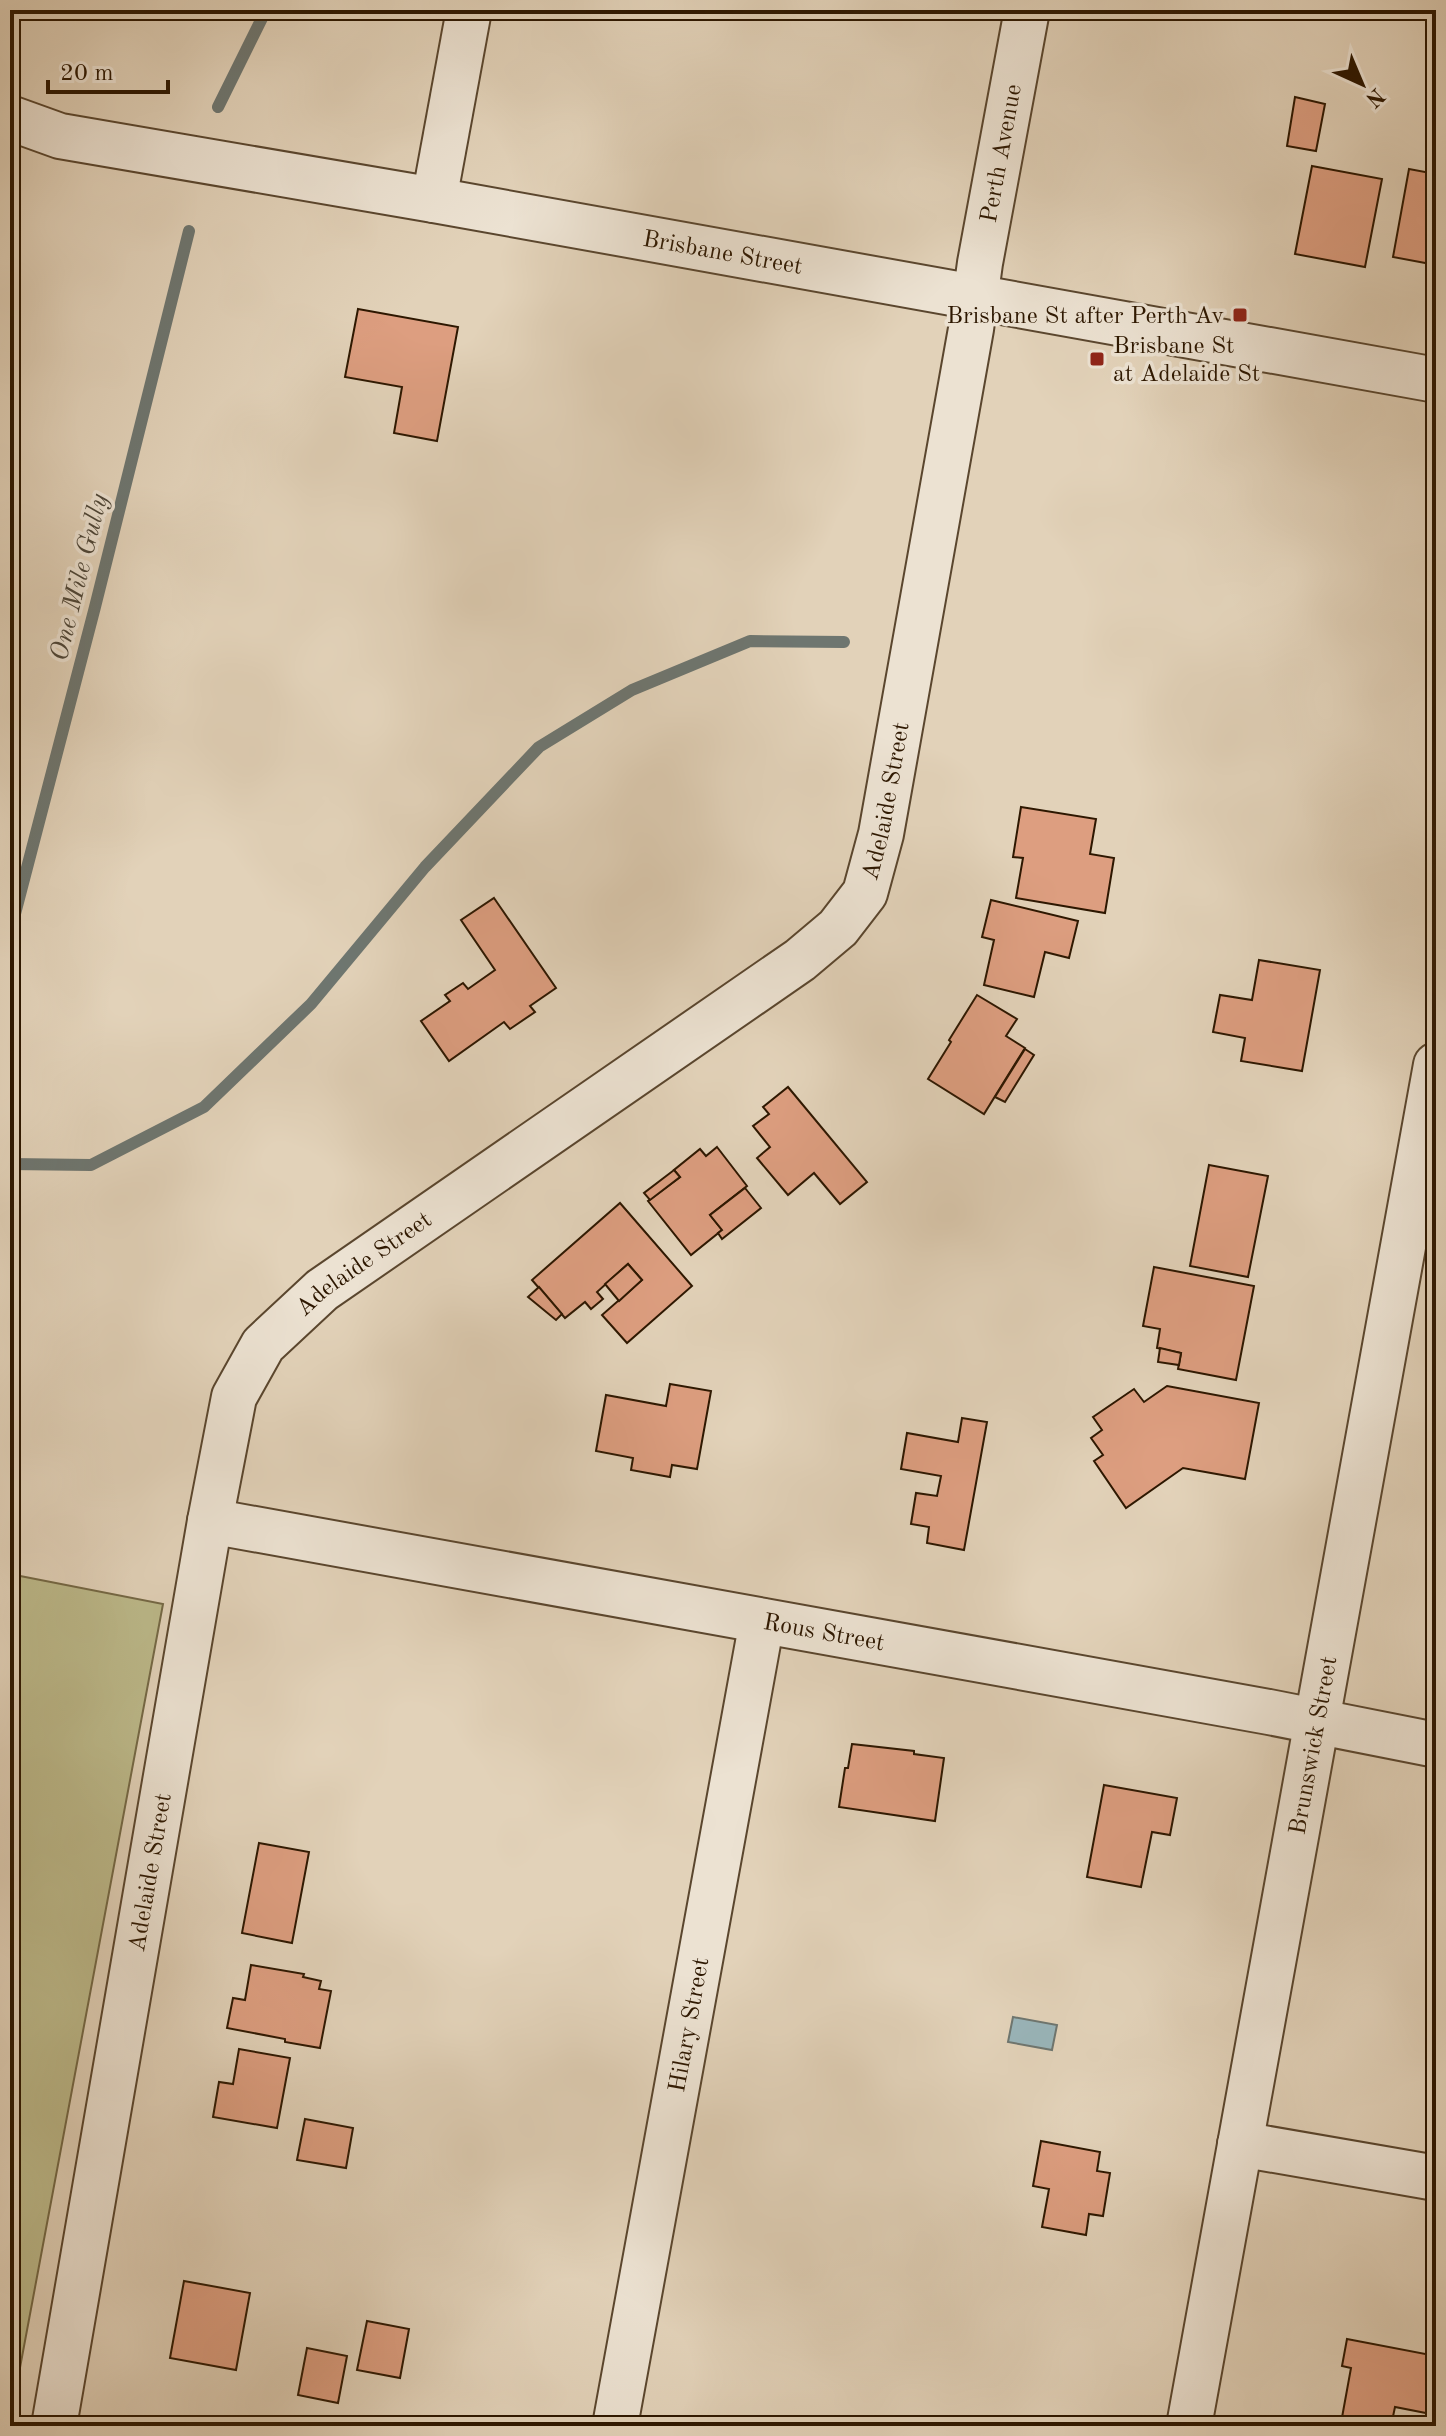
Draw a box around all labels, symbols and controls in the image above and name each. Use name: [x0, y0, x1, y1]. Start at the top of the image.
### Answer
scale bar: [48, 44, 168, 94]
north arrow: [1322, 44, 1402, 124]
text: 20 m: [60, 62, 114, 86]
street label: Perth Avenue: [978, 82, 1027, 225]
text: N: [1361, 83, 1388, 111]
street label: Brisbane Street: [641, 228, 804, 280]
place label: Brisbane St after Perth Av: [946, 305, 1224, 329]
marker: Brisbane St after Perth Av: [1231, 306, 1249, 324]
place label: Brisbane St at Adelaide St: [1113, 335, 1260, 387]
marker: Brisbane St at Adelaide St: [1088, 350, 1106, 368]
water label: One Mile Gully: [47, 491, 113, 664]
street label: Adelaide Street: [859, 720, 915, 883]
street label: Adelaide Street: [292, 1208, 437, 1322]
street label: Rous Street: [761, 1611, 886, 1656]
street label: Brunswick Street: [1287, 1654, 1343, 1837]
street label: Adelaide Street: [126, 1791, 177, 1954]
street label: Hilary Street: [666, 1956, 714, 2094]

